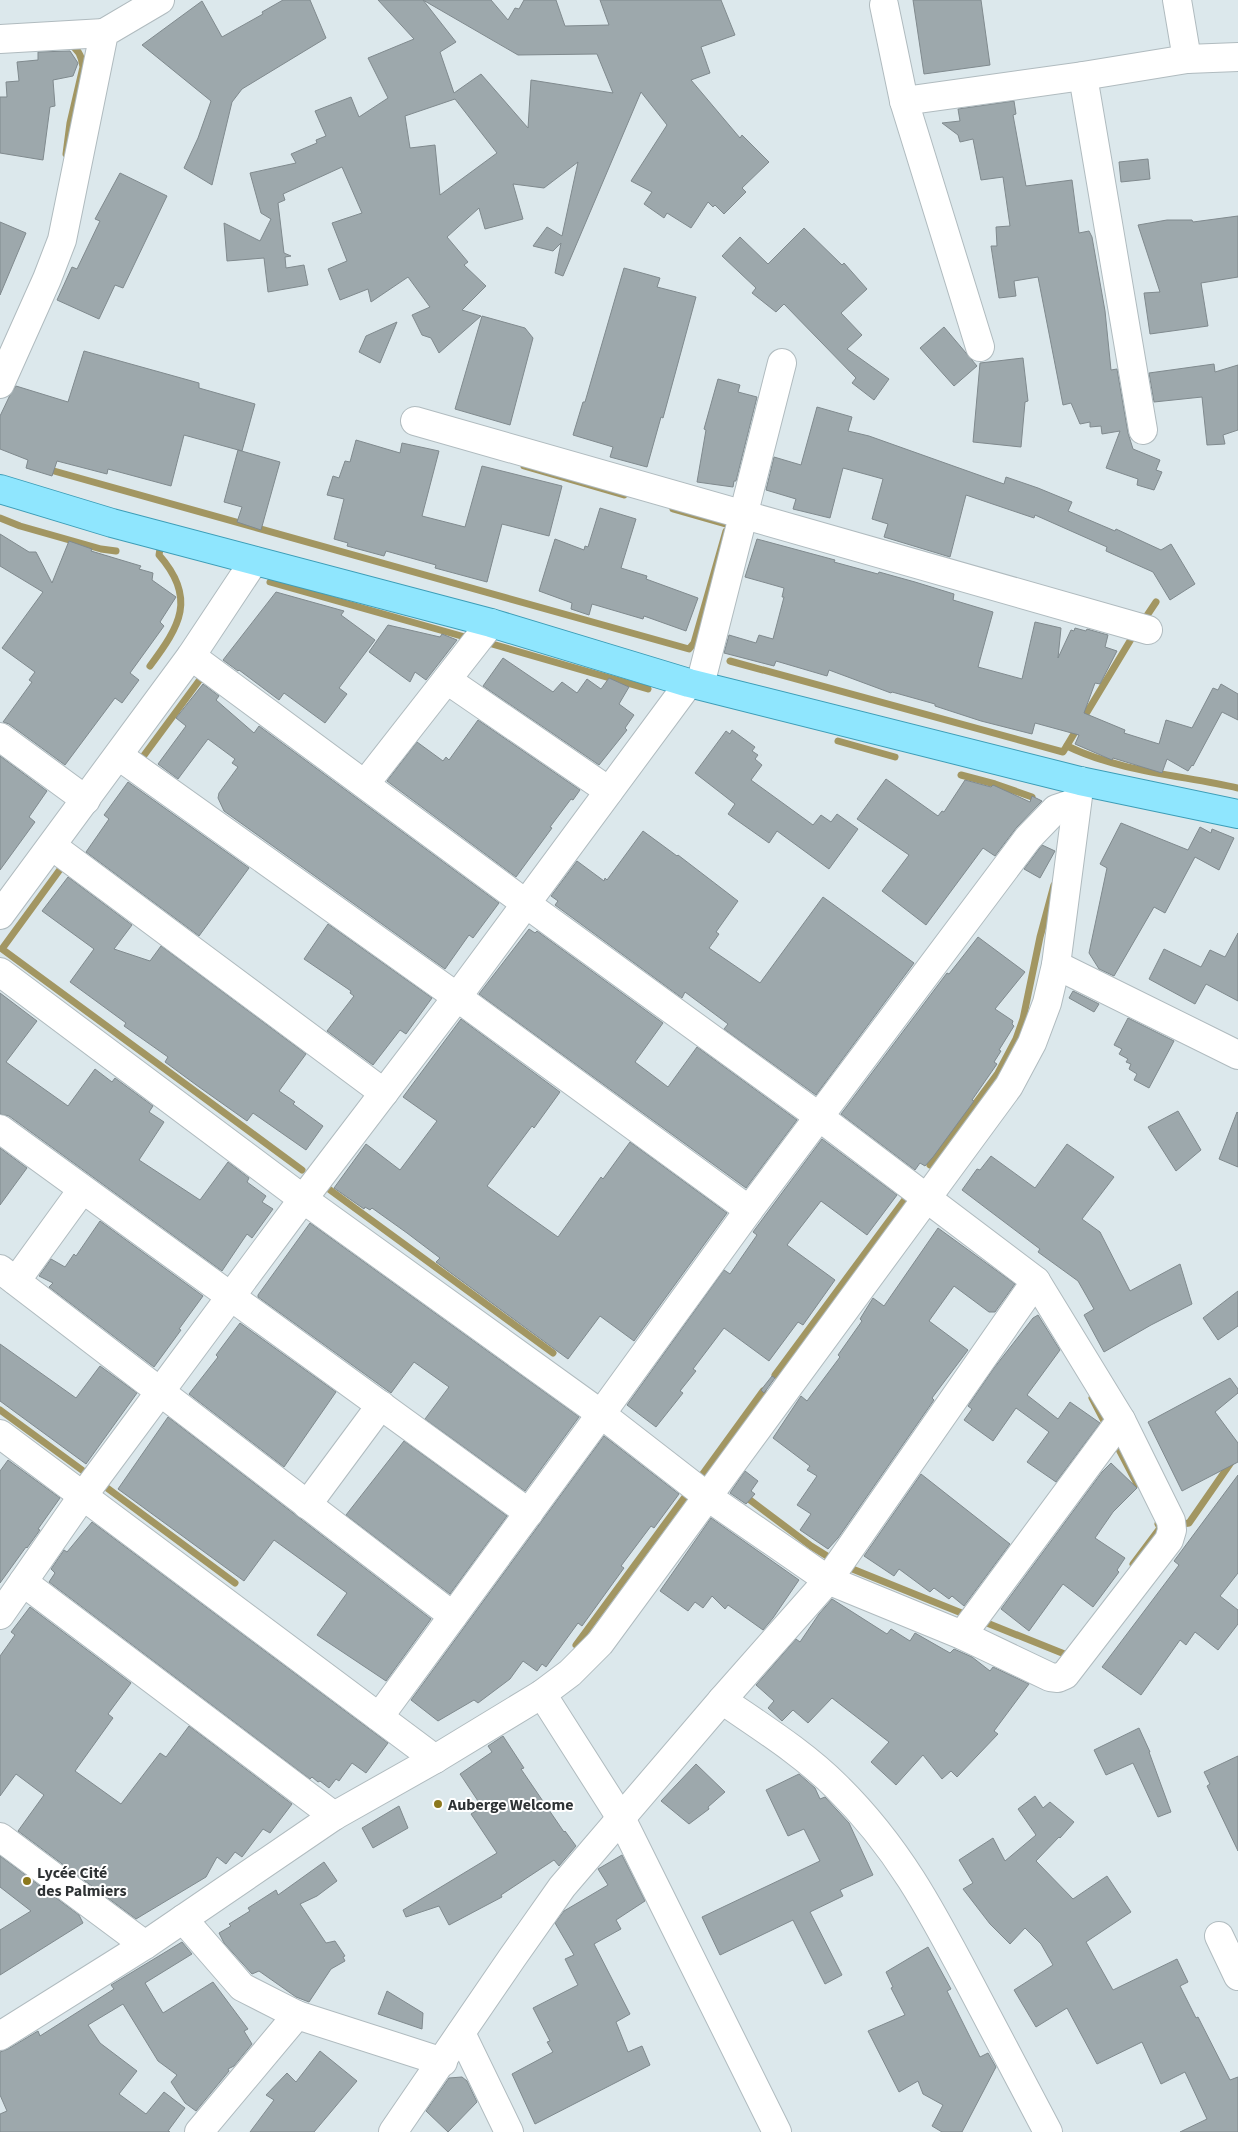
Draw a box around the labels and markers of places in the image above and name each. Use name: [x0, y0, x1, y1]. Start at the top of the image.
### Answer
place label: Auberge Welcome: [447, 1794, 573, 1816]
marker: Auberge Welcome: [432, 1798, 444, 1810]
place label: Lycée Cité des Palmiers: [37, 1862, 127, 1902]
marker: Lycée Cité des Palmiers: [21, 1875, 33, 1887]

